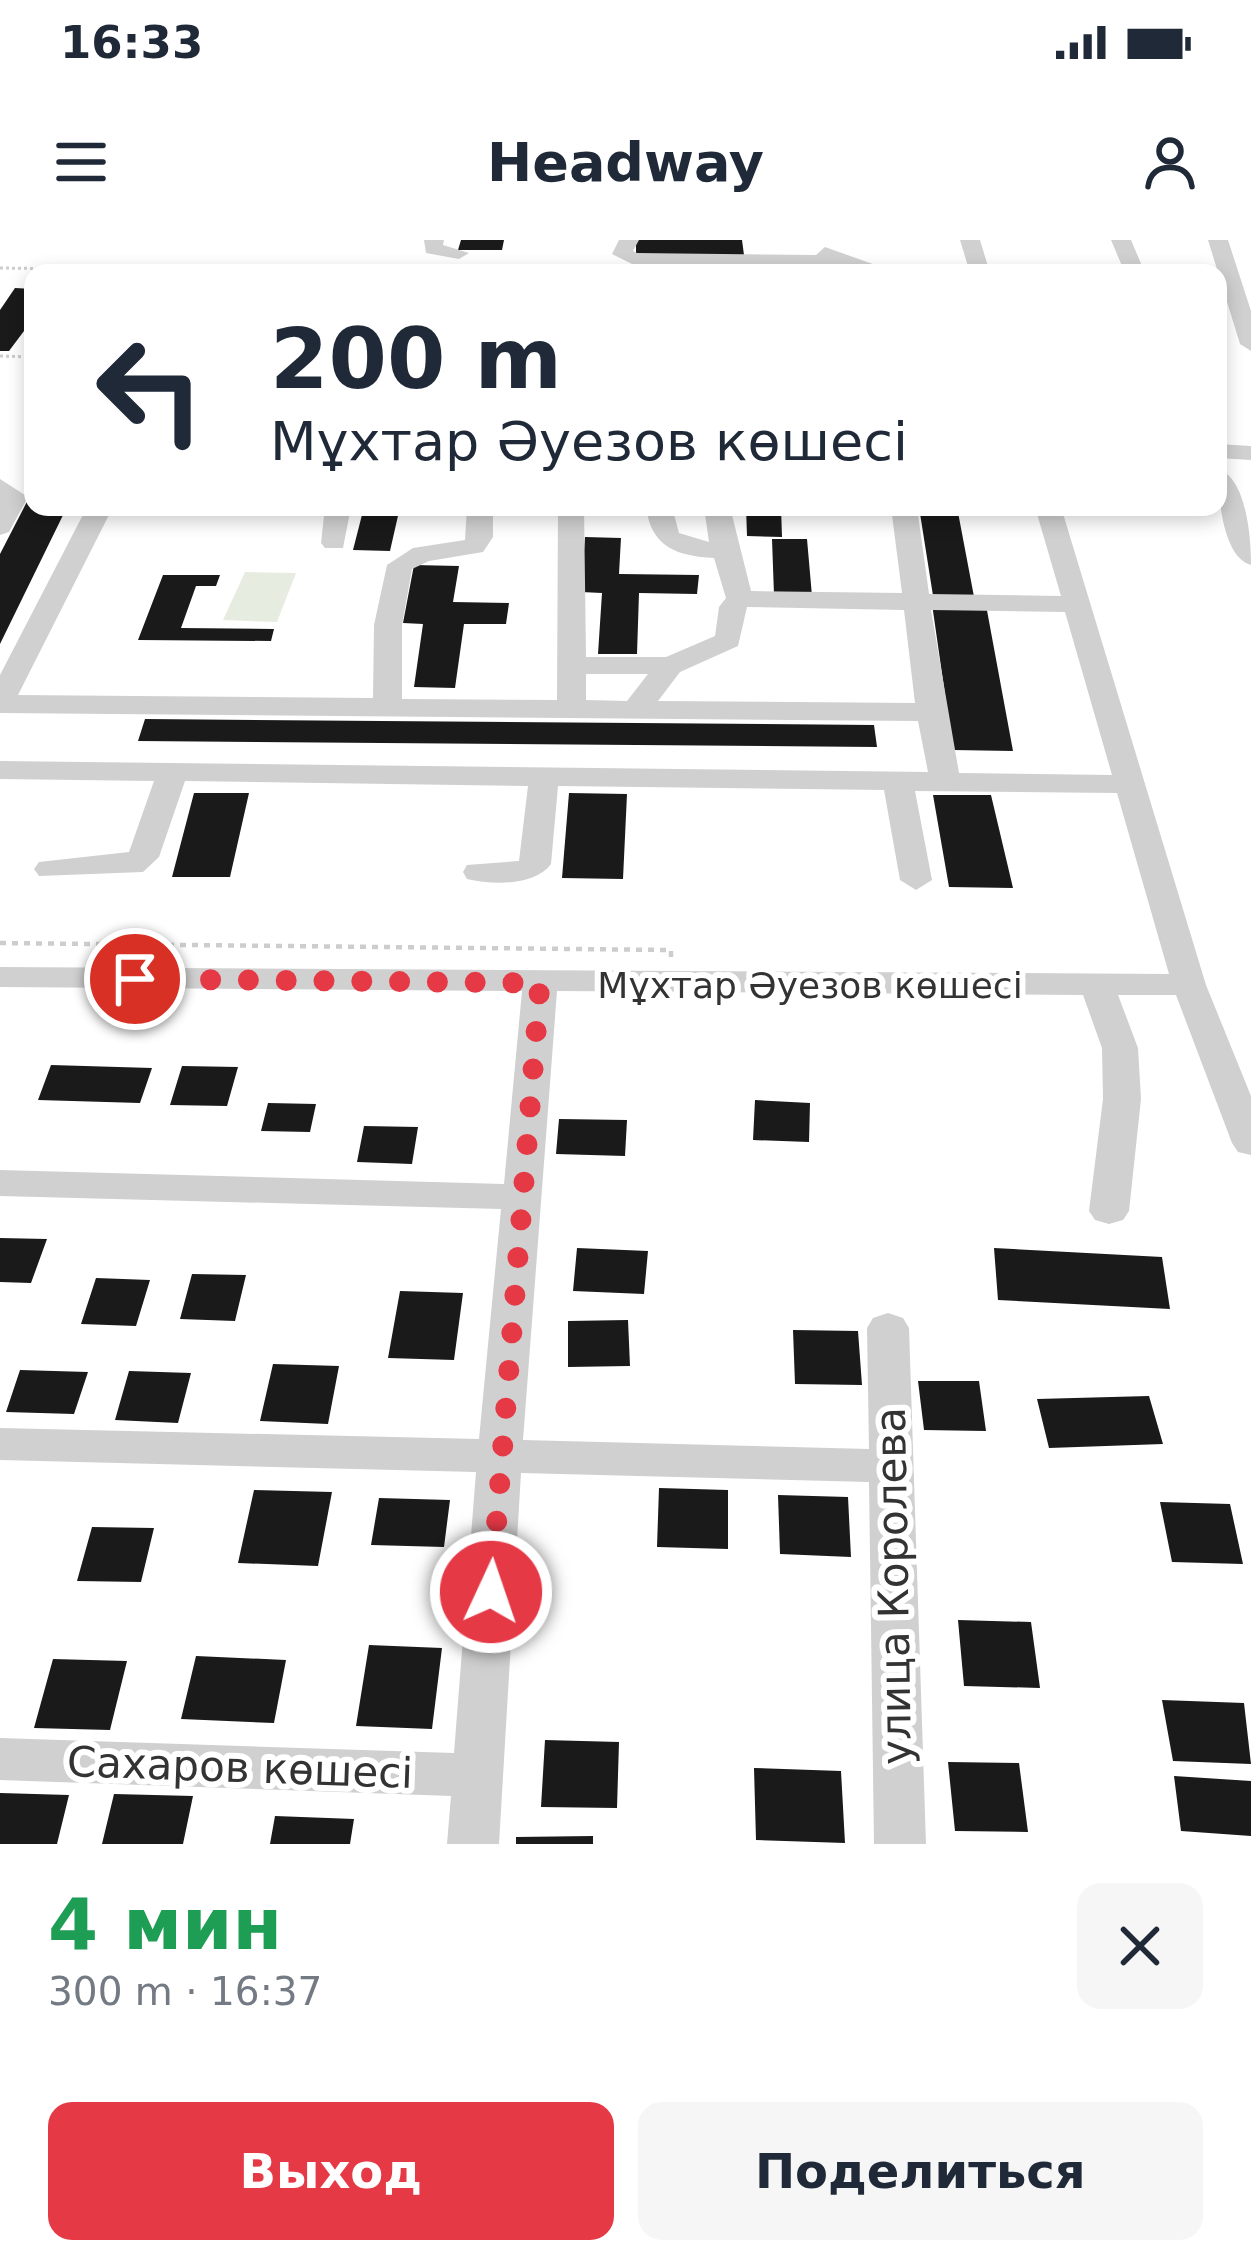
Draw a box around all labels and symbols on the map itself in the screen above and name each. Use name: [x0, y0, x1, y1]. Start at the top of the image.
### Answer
pin: [84, 928, 186, 1030]
street label: Мұхтар Әуезов көшесі: [597, 965, 1023, 1006]
street label: улица Королева: [866, 1407, 921, 1765]
position arrow: [428, 1529, 554, 1655]
street label: Сахаров көшесі: [66, 1737, 414, 1798]

